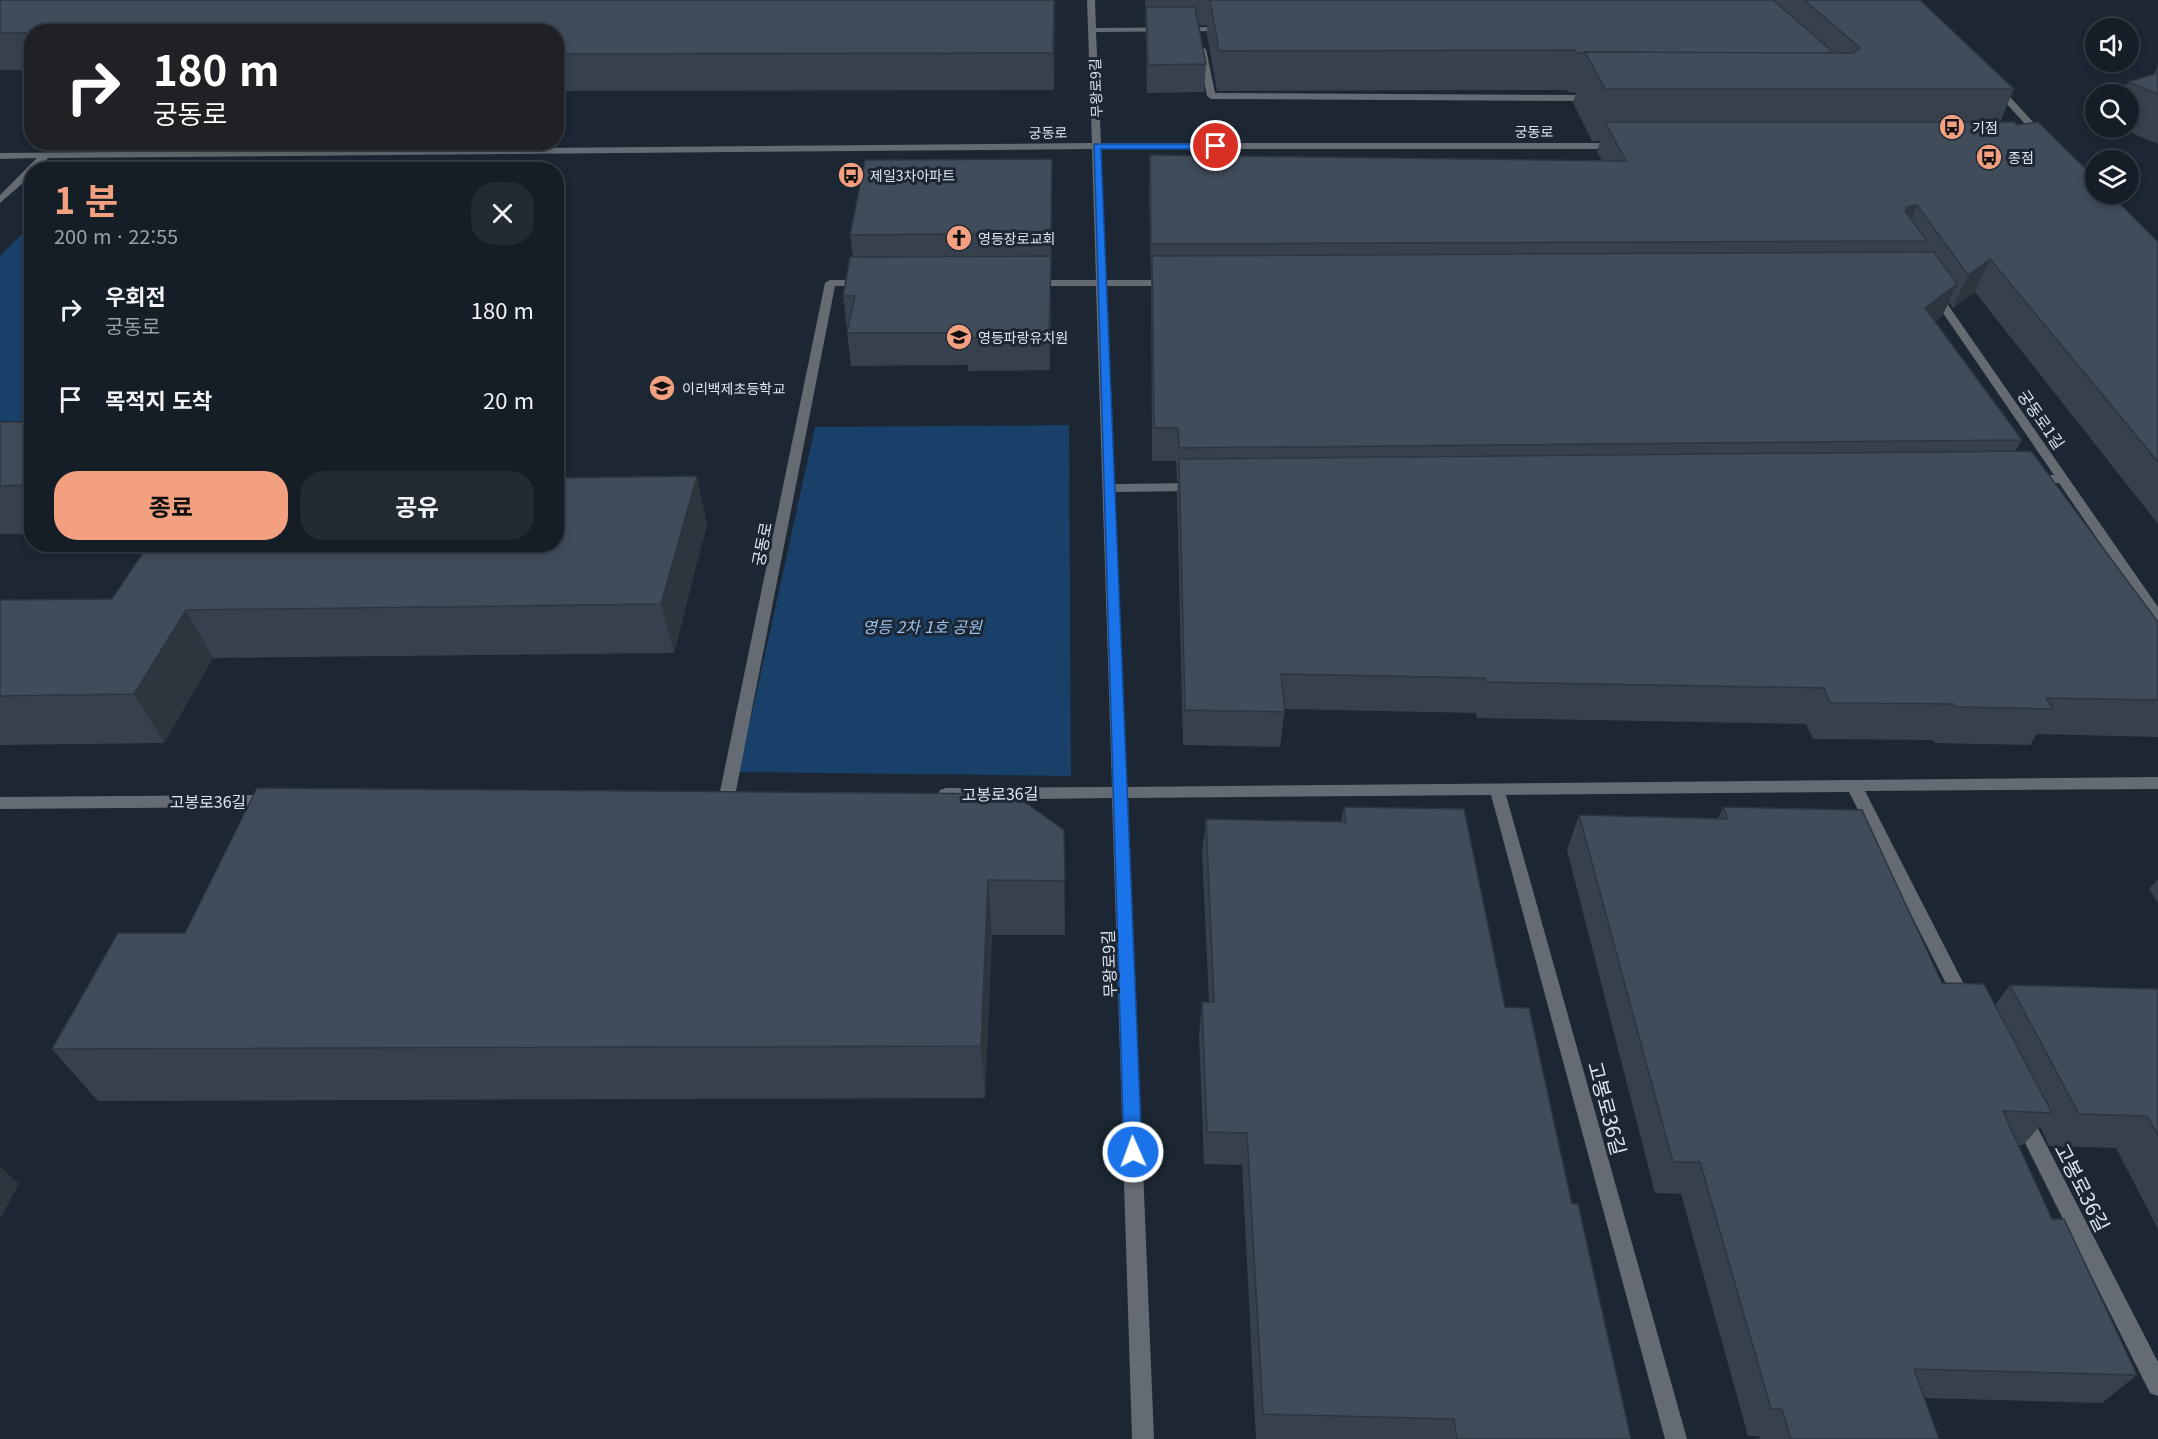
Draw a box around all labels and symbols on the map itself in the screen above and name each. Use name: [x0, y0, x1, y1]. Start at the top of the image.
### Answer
street label: 무왕로9길: [1084, 58, 1106, 118]
bus stop icon: 기점: [1937, 112, 1967, 142]
place label: 기점: [1972, 117, 1998, 137]
pin: [1190, 120, 1241, 171]
street label: 궁동로: [1515, 121, 1553, 141]
street label: 궁동로: [1029, 122, 1068, 142]
bus stop icon: 종점: [1974, 142, 2004, 172]
place label: 종점: [2008, 147, 2034, 167]
bus stop icon: 제일3차아파트: [836, 160, 866, 190]
place label: 제일3차아파트: [870, 165, 955, 185]
church icon: 영등장로교회: [944, 223, 974, 253]
place label: 영등장로교회: [978, 228, 1055, 248]
school or university icon: 영등파랑유치원: [944, 322, 974, 352]
place label: 영등파랑유치원: [978, 327, 1068, 347]
school or university icon: 이리백제초등학교: [647, 373, 677, 403]
place label: 이리백제초등학교: [682, 378, 785, 398]
street label: 궁동로1길: [2013, 384, 2071, 454]
street label: 궁동로: [745, 520, 777, 568]
park label: 영등 2차 1호 공원: [862, 614, 983, 638]
street label: 고봉로36길: [961, 780, 1039, 806]
street label: 고봉로36길: [170, 789, 246, 813]
street label: 무왕로9길: [1095, 930, 1121, 998]
street label: 고봉로36길: [1582, 1058, 1634, 1158]
position arrow: [1101, 1120, 1165, 1184]
street label: 고봉로36길: [2048, 1138, 2118, 1236]

